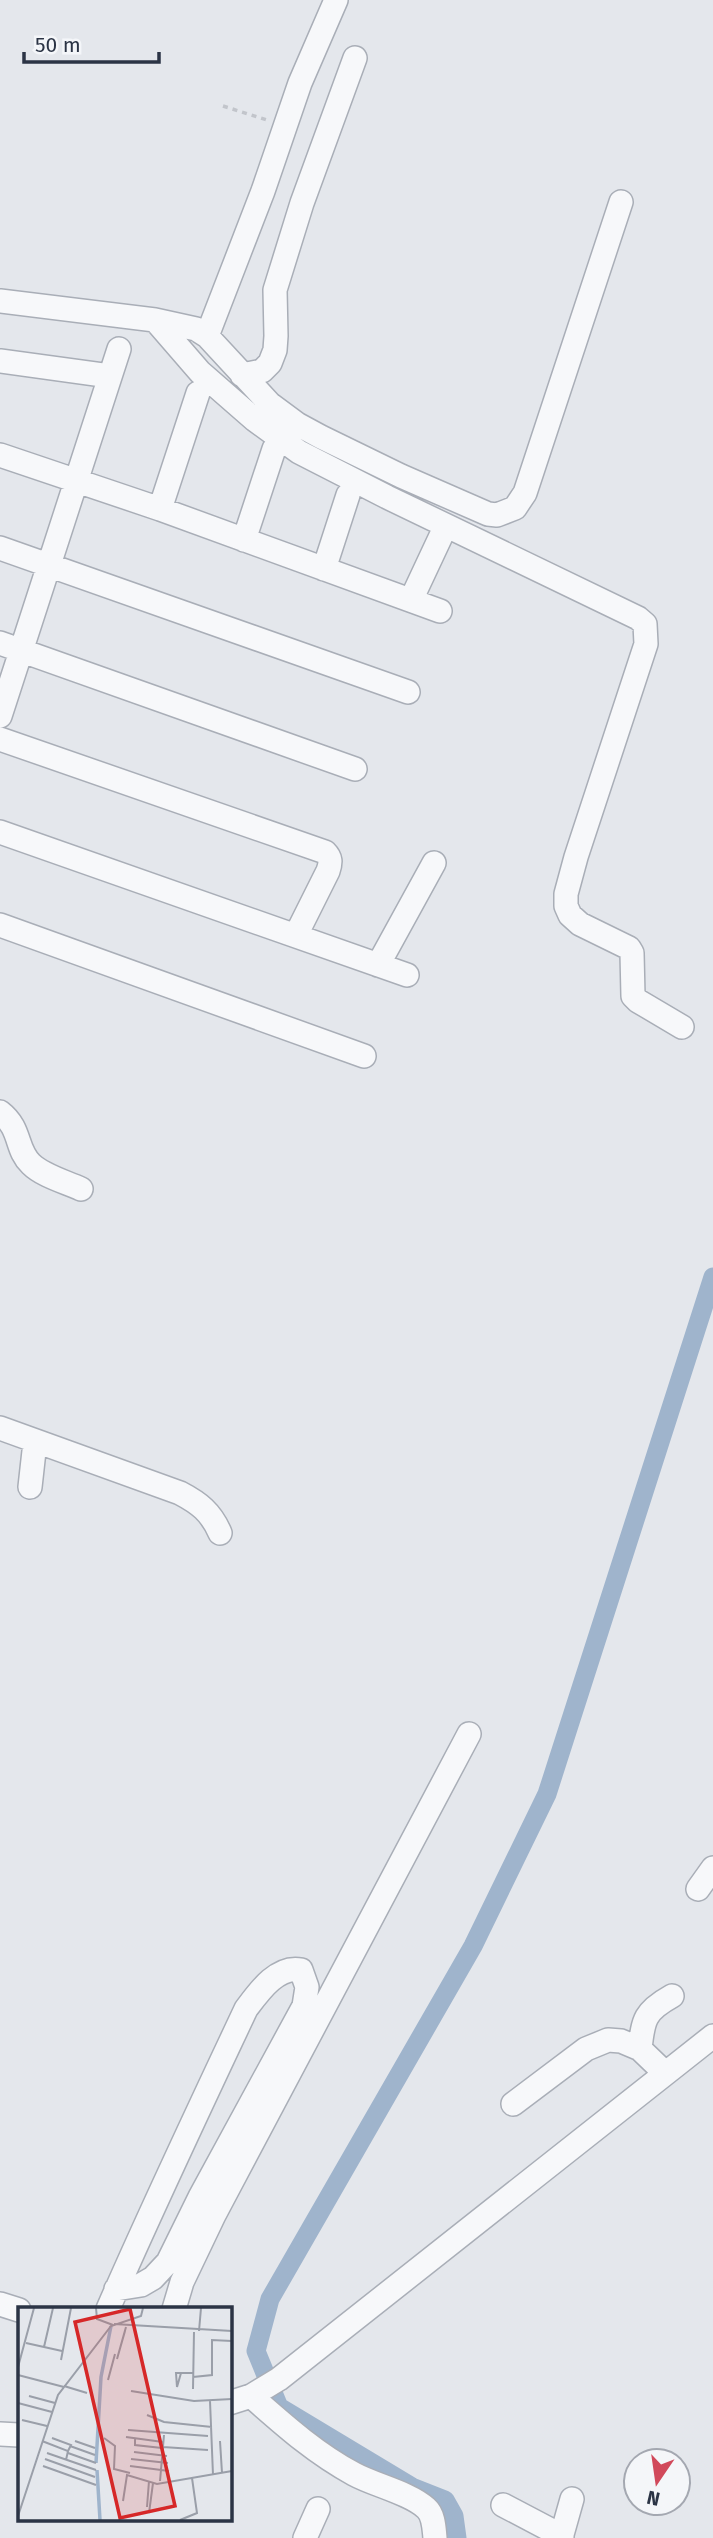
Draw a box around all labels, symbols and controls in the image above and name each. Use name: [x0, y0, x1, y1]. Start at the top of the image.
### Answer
scale bar: [24, 21, 159, 65]
text: 50 m: [35, 32, 81, 58]
inset map: [18, 2307, 231, 2520]
north arrow: [622, 2447, 692, 2517]
text: N: [645, 2485, 662, 2511]

